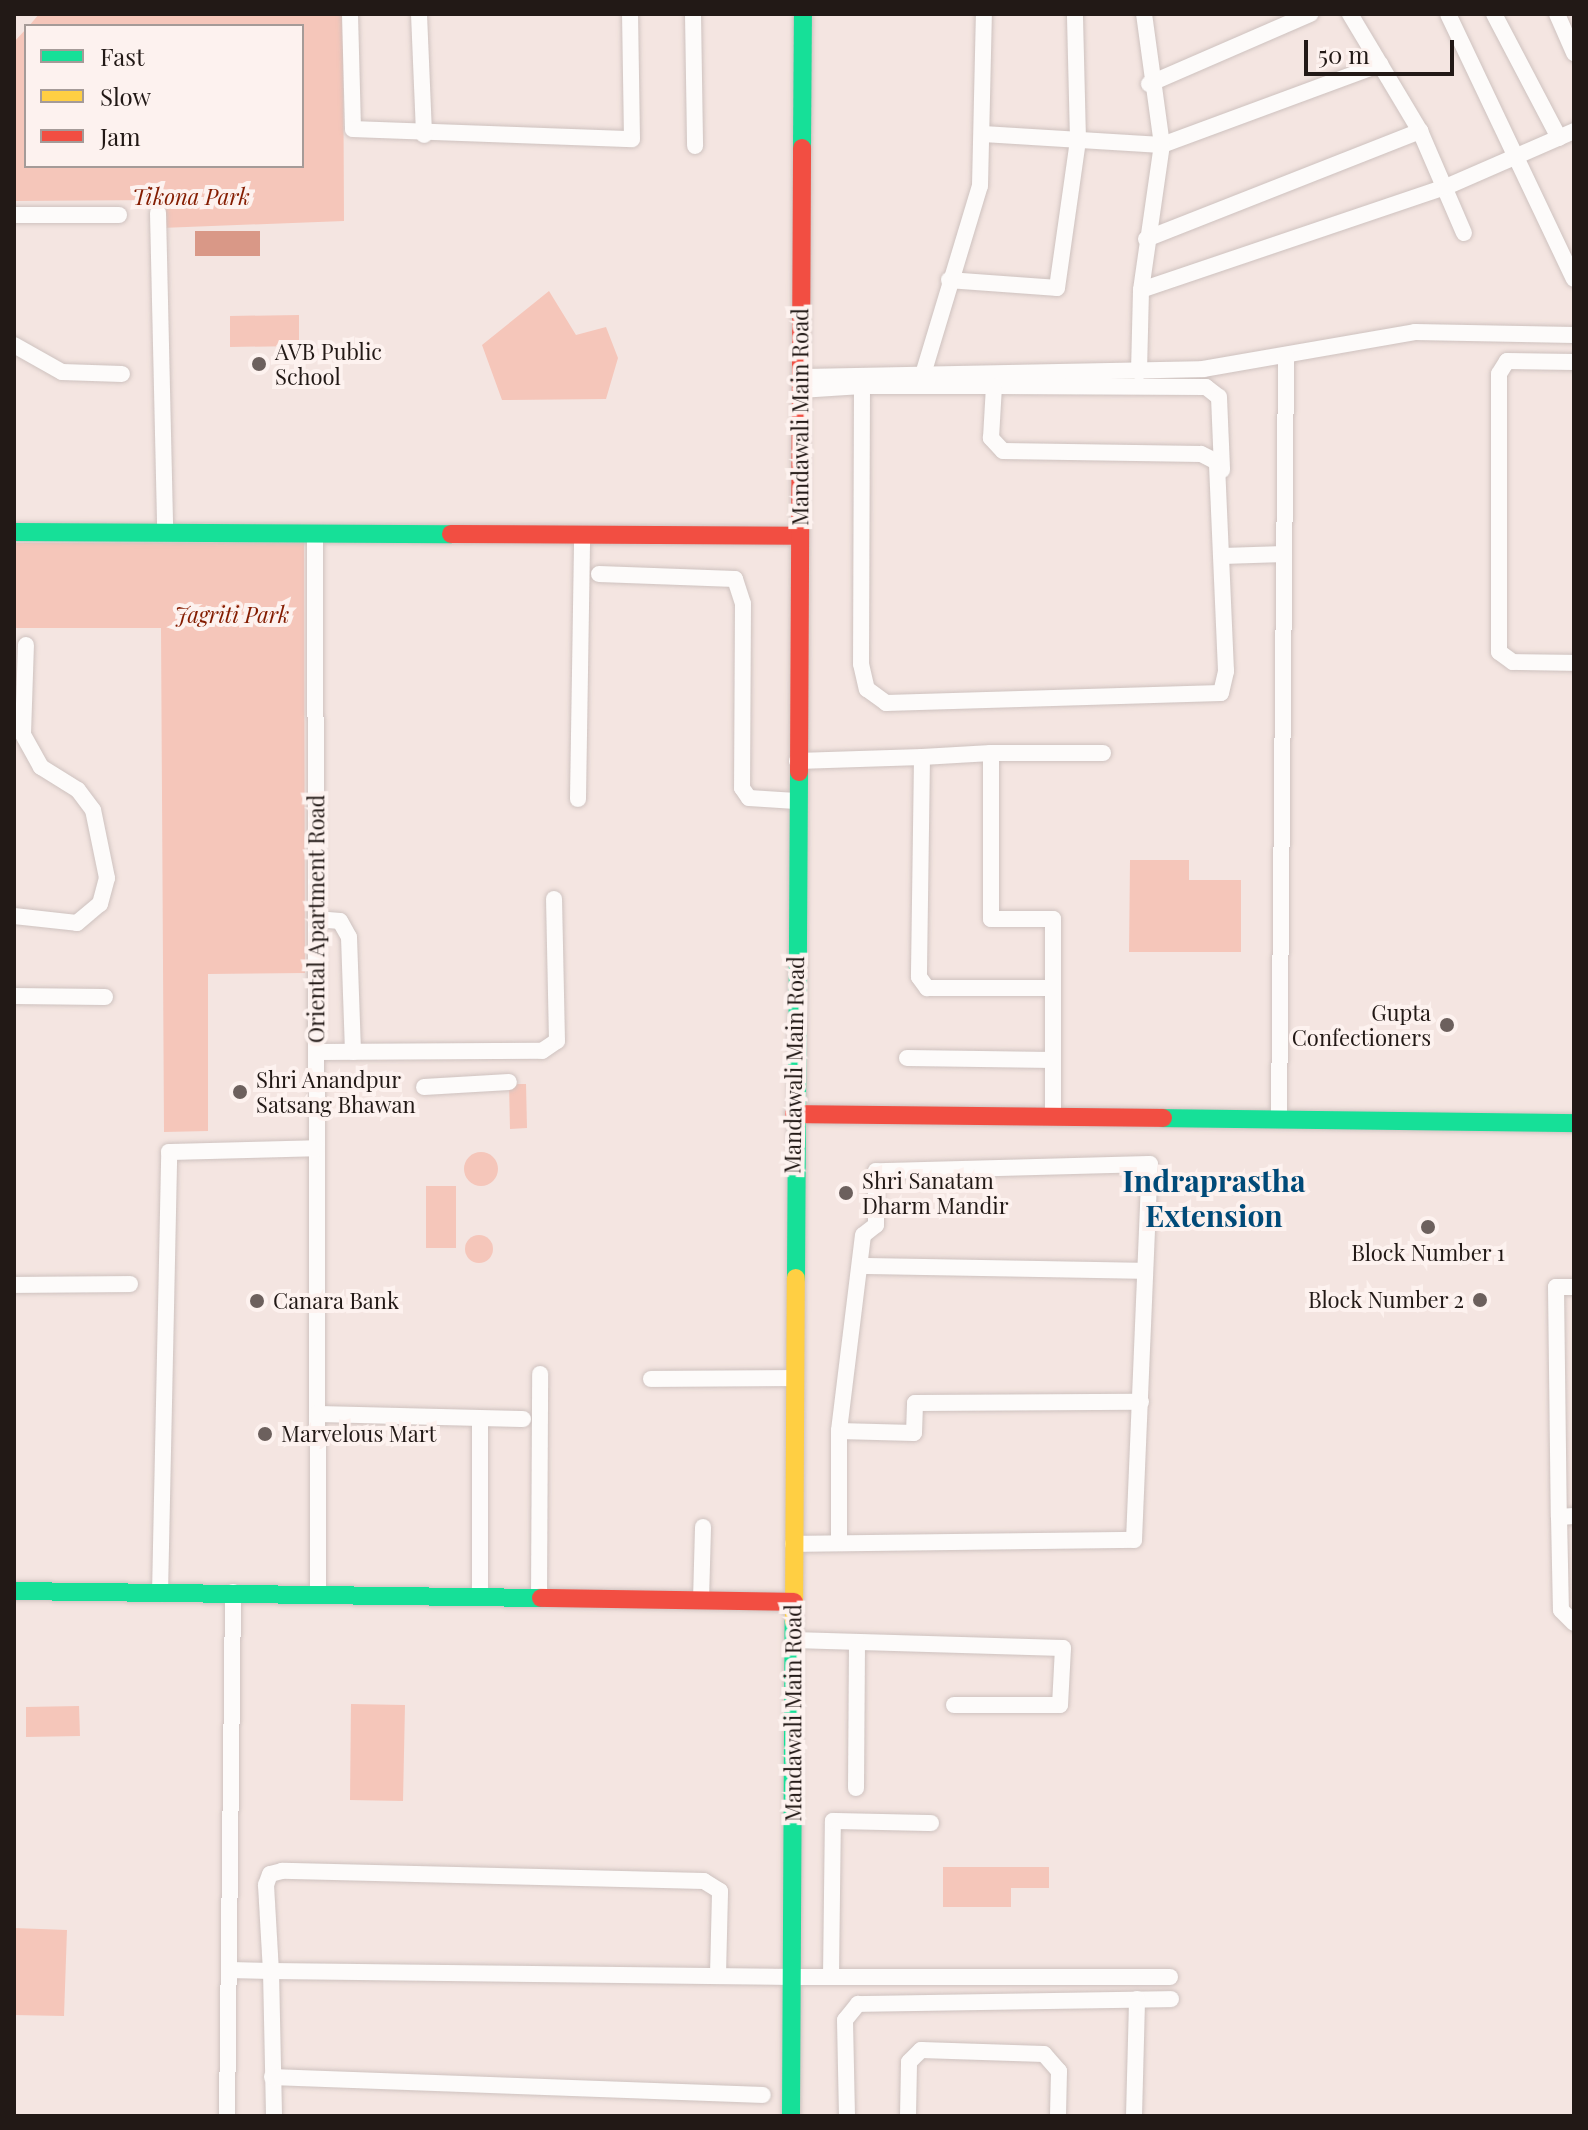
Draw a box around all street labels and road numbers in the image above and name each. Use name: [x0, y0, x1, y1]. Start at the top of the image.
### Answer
street label: Mandawali Main Road: [787, 308, 813, 526]
street label: Oriental Apartment Road: [303, 794, 329, 1044]
street label: Mandawali Main Road: [779, 956, 809, 1174]
street label: Mandawali Main Road: [780, 1604, 806, 1822]

